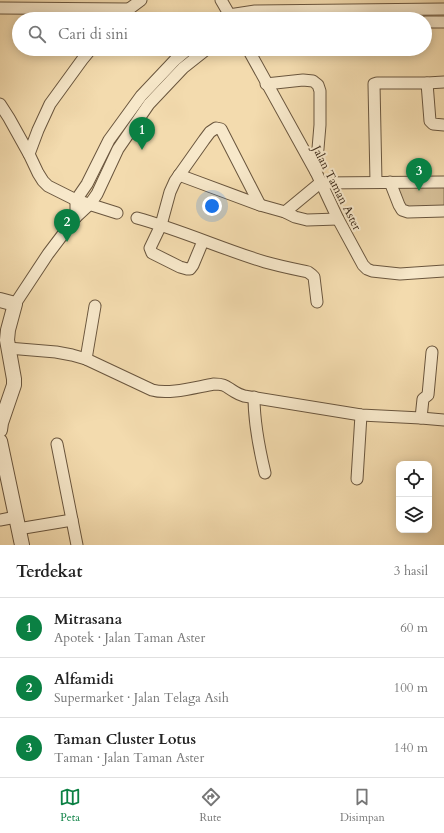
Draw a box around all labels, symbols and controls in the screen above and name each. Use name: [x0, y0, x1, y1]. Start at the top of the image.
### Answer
search box: [12, 12, 432, 56]
icon: search: [26, 23, 48, 45]
text: Cari di sini: [58, 24, 128, 44]
pin: 1: [129, 117, 155, 150]
street label: Jalan Taman Aster: [308, 141, 366, 234]
pin: 3: [406, 158, 432, 191]
your location: [202, 196, 222, 216]
pin: 2: [54, 209, 80, 242]
map controls: [396, 461, 432, 533]
button: locate: [396, 461, 432, 497]
button: layers: [396, 497, 432, 533]
text: Terdekat: [16, 560, 82, 583]
text: 3 hasil: [394, 562, 428, 580]
text: Mitrasana: [54, 609, 122, 629]
text: 1: [26, 619, 32, 637]
text: 60 m: [400, 619, 428, 637]
text: Apotek · Jalan Taman Aster: [54, 629, 205, 647]
text: Alfamidi: [54, 669, 114, 689]
text: 2: [26, 679, 32, 697]
text: 100 m: [394, 679, 428, 697]
text: Supermarket · Jalan Telaga Asih: [54, 689, 229, 707]
text: Taman Cluster Lotus: [54, 729, 196, 749]
text: 3: [26, 739, 32, 757]
text: 140 m: [394, 739, 428, 757]
text: Taman · Jalan Taman Aster: [54, 749, 204, 767]
tab: Peta: [59, 786, 81, 825]
tab: Rute: [199, 786, 222, 825]
tab: Disimpan: [340, 786, 385, 825]

